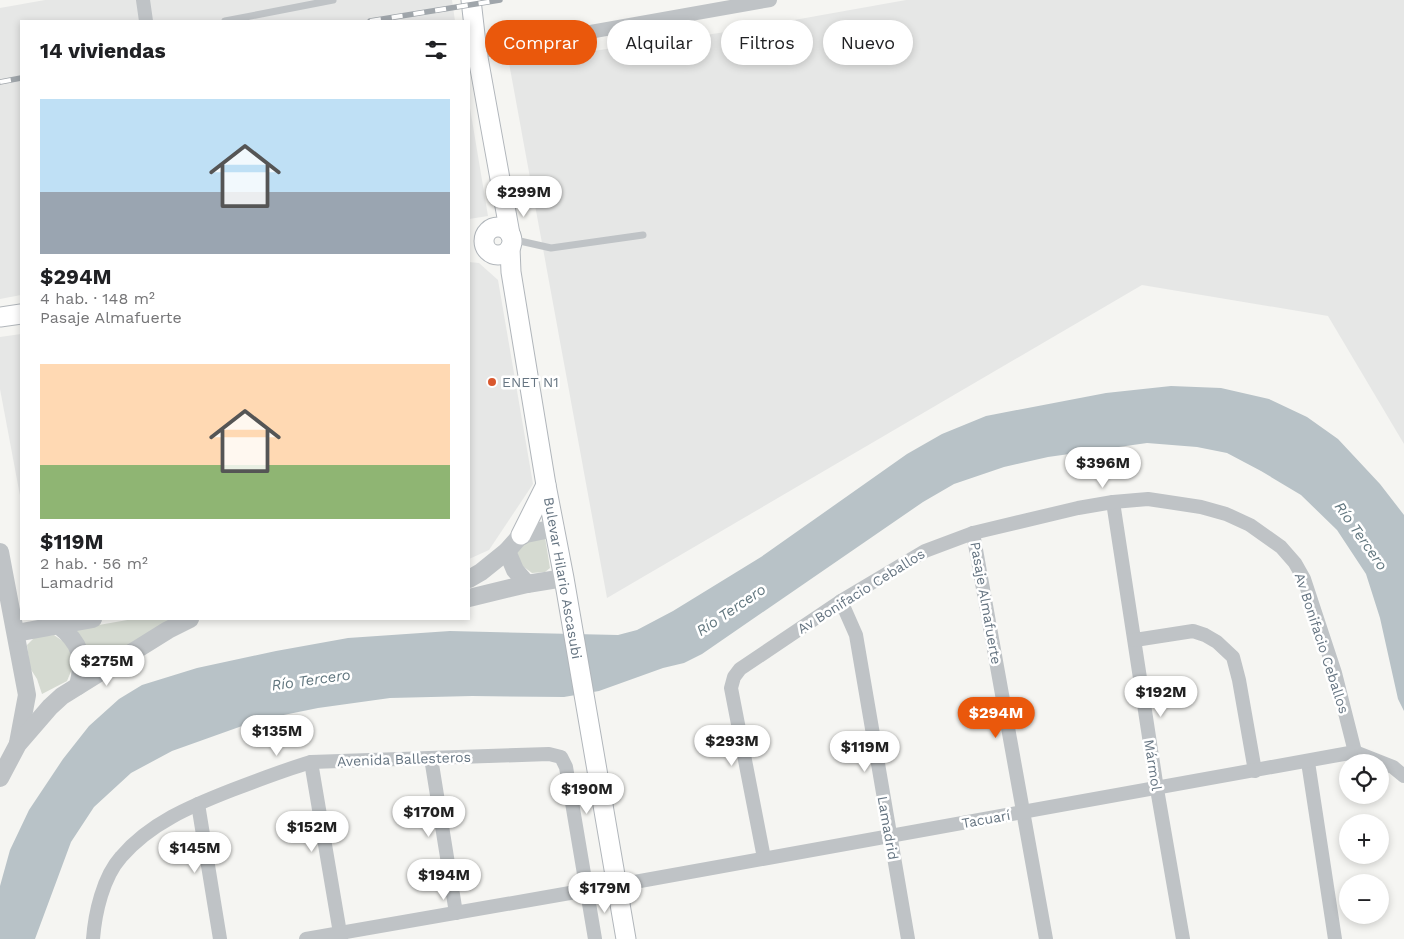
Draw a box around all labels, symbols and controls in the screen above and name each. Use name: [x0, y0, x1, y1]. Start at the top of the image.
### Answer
chip: Comprar: [485, 20, 597, 65]
chip: Alquilar: [607, 20, 711, 65]
chip: Filtros: [721, 20, 813, 65]
chip: Nuevo: [823, 20, 913, 65]
icon: filters: [422, 36, 450, 64]
text: 14 viviendas: [40, 38, 166, 63]
icon: home: [200, 131, 290, 221]
pin: $299M: [489, 176, 559, 218]
text: $299M: [497, 182, 551, 201]
text: $294M: [40, 264, 112, 289]
text: 4 hab. · 148 m²: [40, 289, 155, 308]
text: Pasaje Almafuerte: [40, 308, 182, 327]
place label: ENET N1: [502, 374, 559, 390]
marker: ENET N1: [486, 376, 498, 388]
icon: home: [200, 396, 290, 486]
pin: $396M: [1068, 446, 1138, 489]
text: $396M: [1076, 453, 1130, 472]
street label: Bulevar Hilario Ascasubi: [541, 496, 585, 660]
water label: Río Tercero: [1331, 498, 1391, 574]
text: $119M: [40, 529, 104, 554]
street label: Pasaje Almafuerte: [967, 541, 1005, 665]
street label: Av Bonifacio Ceballos: [794, 545, 928, 637]
text: 2 hab. · 56 m²: [40, 554, 148, 573]
street label: Av Bonifacio Ceballos: [1292, 571, 1352, 715]
text: Lamadrid: [40, 573, 114, 592]
water label: Río Tercero: [693, 580, 769, 640]
pin: $275M: [72, 644, 142, 687]
text: $275M: [81, 651, 133, 670]
water label: Río Tercero: [270, 666, 352, 694]
pin: $192M: [1126, 676, 1196, 718]
text: $192M: [1135, 682, 1187, 701]
pin: $294M: [961, 696, 1031, 739]
text: $294M: [969, 703, 1023, 722]
pin: $135M: [242, 714, 312, 757]
text: $135M: [252, 721, 302, 740]
pin: $293M: [697, 724, 767, 767]
pin: $119M: [830, 730, 900, 773]
text: $293M: [705, 731, 759, 750]
text: $119M: [841, 737, 889, 756]
street label: Mármol: [1141, 738, 1165, 792]
street label: Avenida Ballesteros: [337, 749, 471, 769]
map controls: [1339, 754, 1389, 924]
button: locate: [1339, 754, 1389, 804]
pin: $190M: [552, 772, 622, 815]
text: $190M: [561, 779, 613, 798]
street label: Lamadrid: [875, 795, 901, 861]
pin: $170M: [394, 796, 464, 838]
text: $170M: [403, 802, 455, 821]
street label: Tacuarí: [961, 807, 1012, 831]
pin: $152M: [277, 810, 347, 853]
button: +: [1339, 814, 1389, 864]
text: $152M: [287, 817, 337, 836]
pin: $145M: [160, 832, 230, 874]
text: $145M: [169, 838, 221, 857]
pin: $194M: [409, 858, 479, 901]
text: $194M: [418, 865, 470, 884]
pin: $179M: [570, 872, 640, 914]
button: −: [1339, 874, 1389, 924]
text: $179M: [579, 878, 631, 897]

